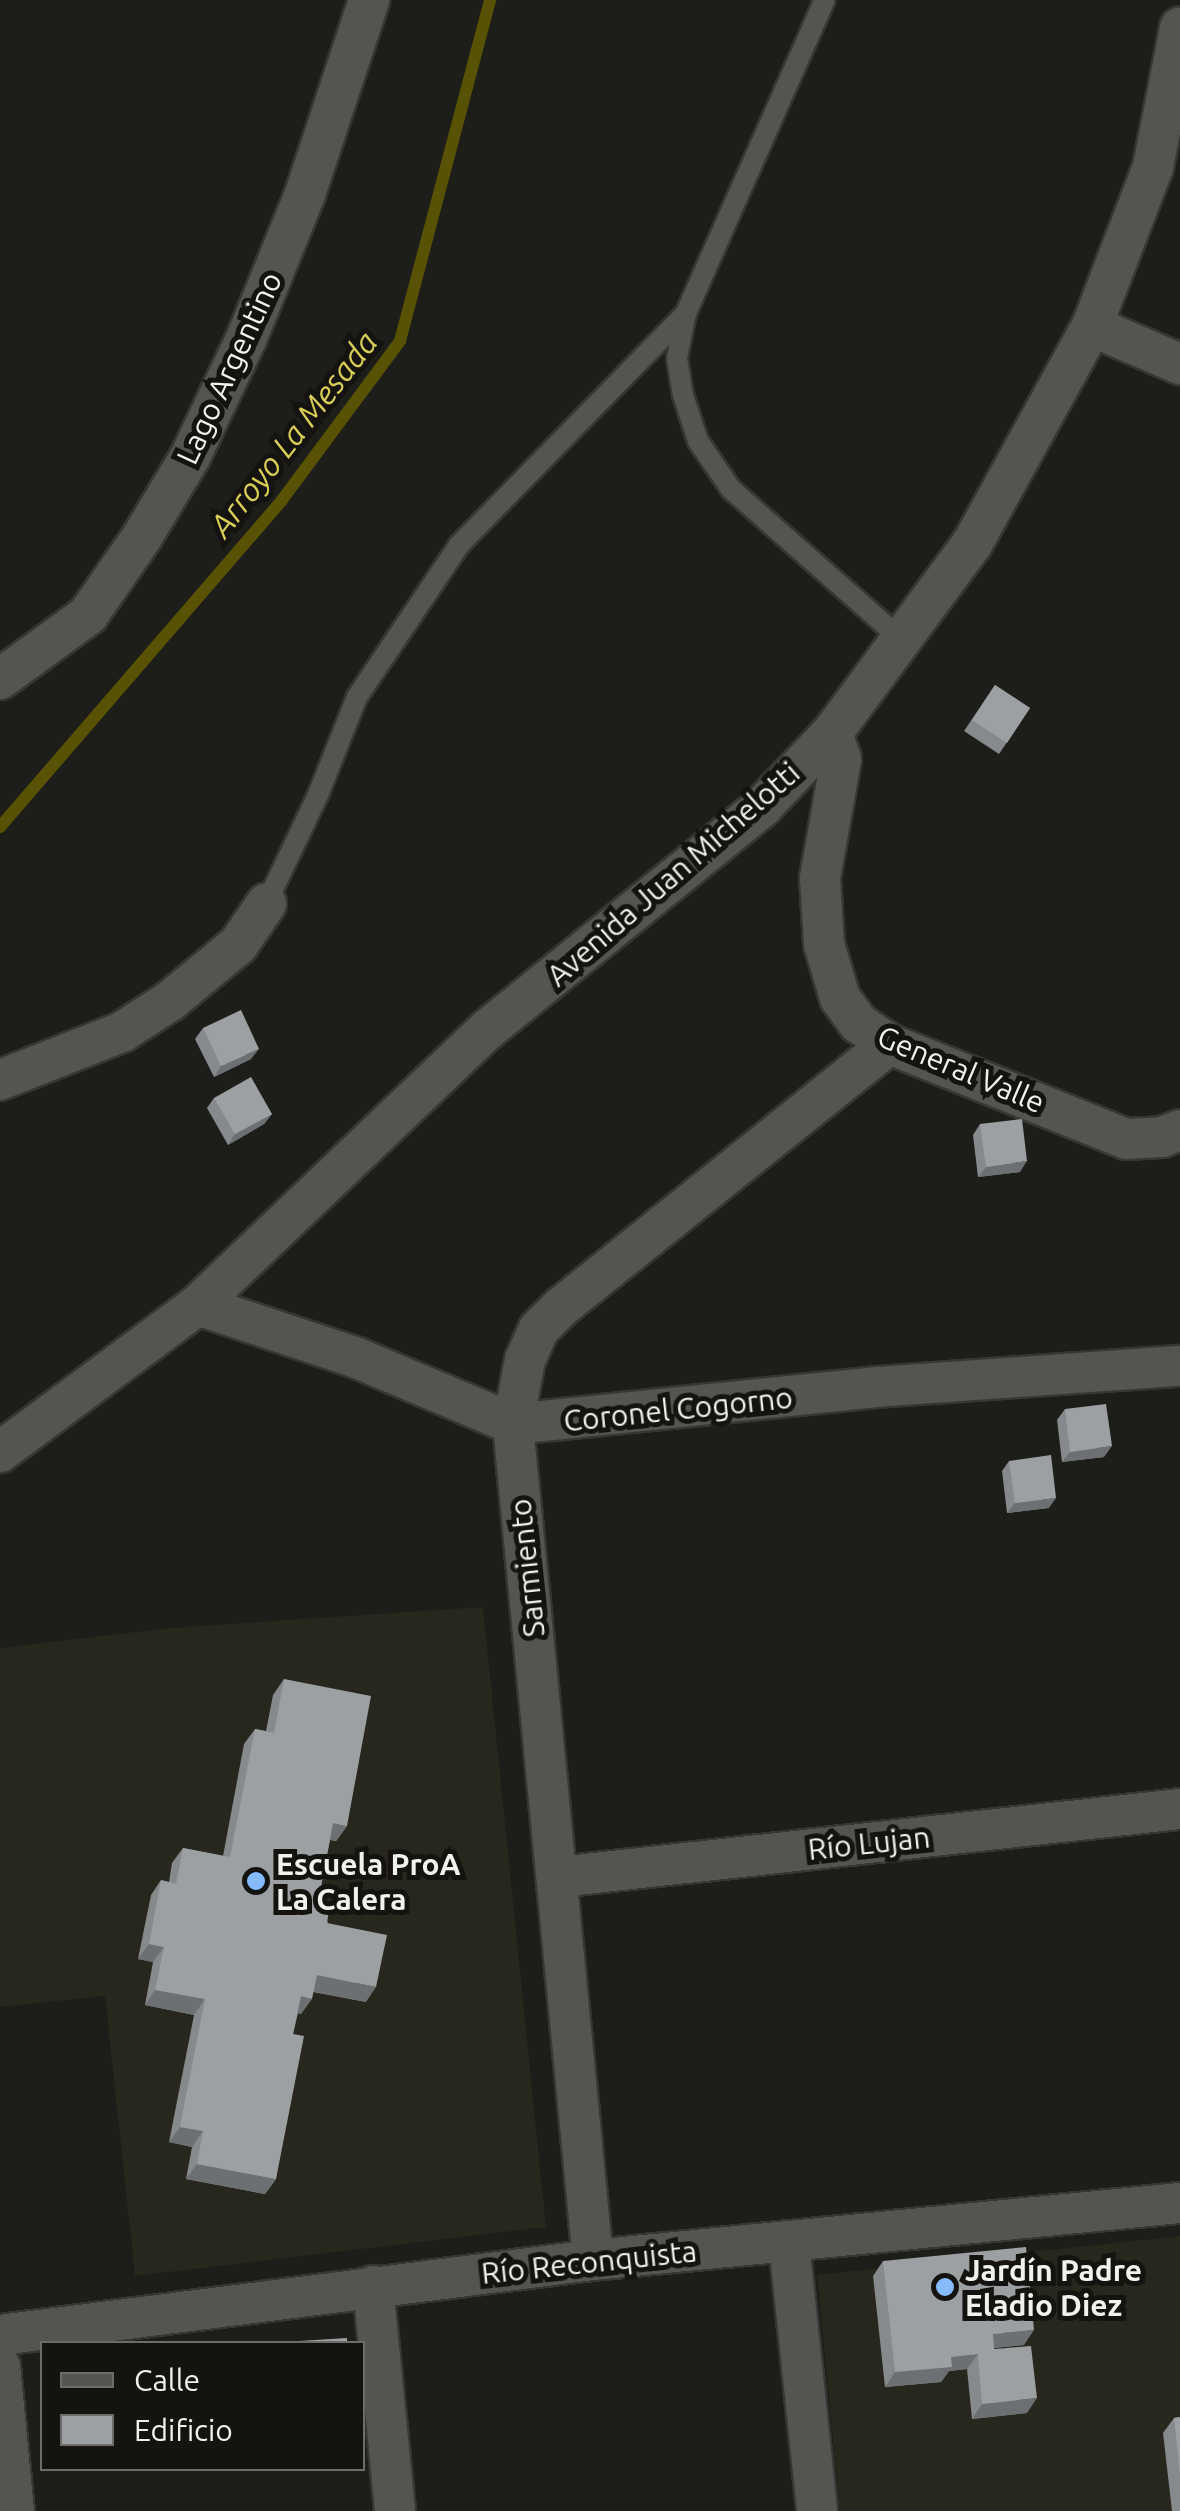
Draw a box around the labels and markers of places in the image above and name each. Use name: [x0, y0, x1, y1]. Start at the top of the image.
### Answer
place label: Escuela ProA La Calera: [276, 1846, 461, 1916]
marker: Escuela ProA La Calera: [245, 1870, 267, 1892]
place label: Jardín Padre Eladio Diez: [965, 2252, 1142, 2322]
marker: Jardín Padre Eladio Diez: [934, 2276, 956, 2298]

